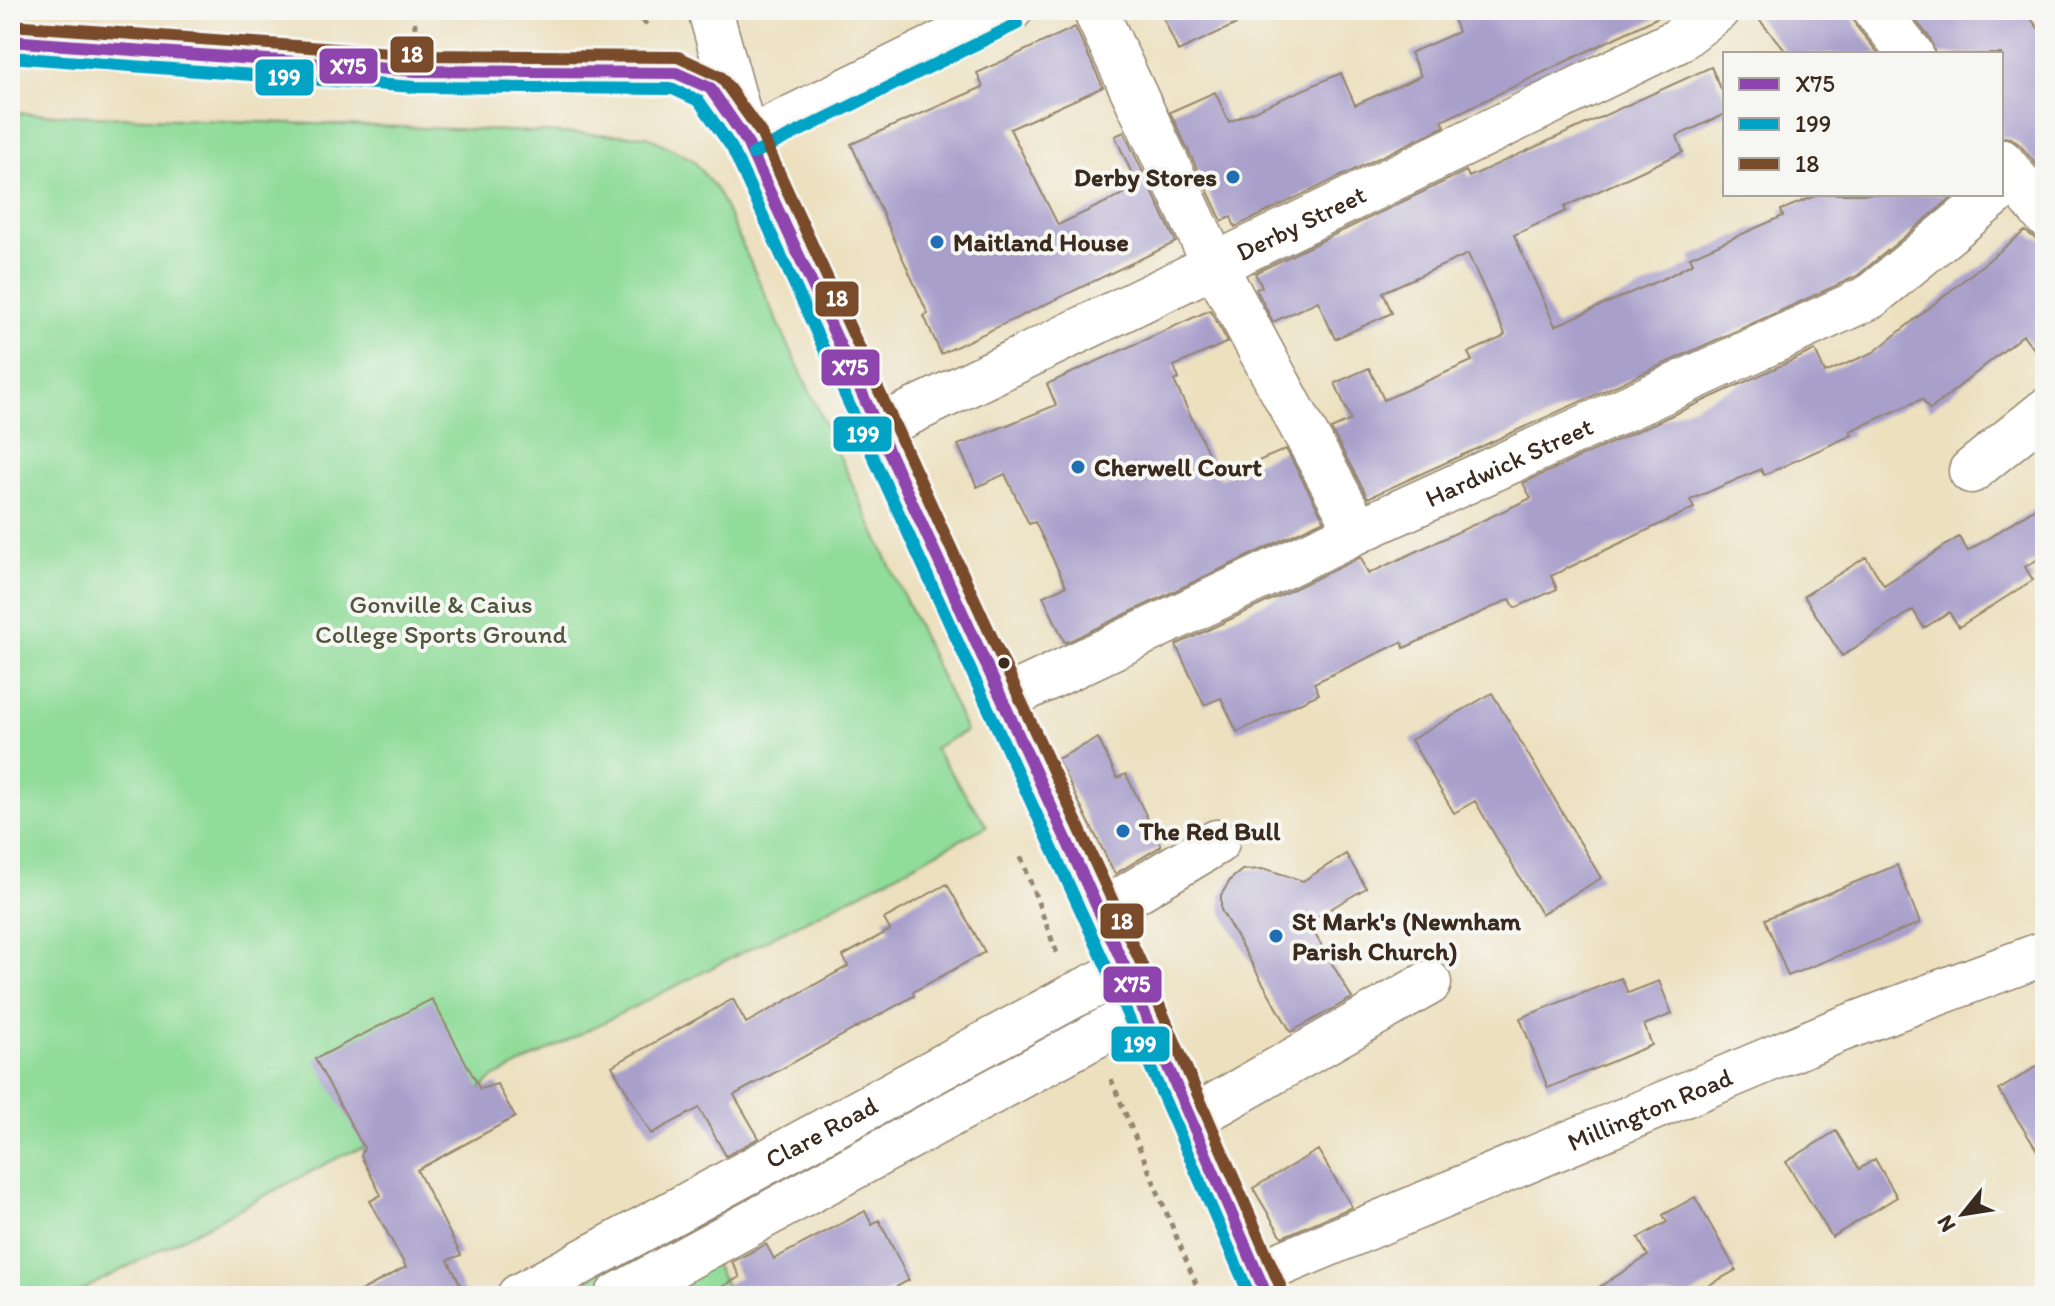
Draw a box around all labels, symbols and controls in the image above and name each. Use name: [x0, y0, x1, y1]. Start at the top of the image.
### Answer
line badge: 18: [389, 35, 435, 74]
text: 18: [401, 41, 423, 68]
line badge: X75: [318, 47, 379, 85]
legend: [1723, 52, 2003, 196]
text: X75: [330, 53, 367, 80]
line badge: 199: [254, 58, 315, 97]
text: 199: [267, 64, 301, 91]
text: X75: [1795, 69, 1835, 98]
text: 199: [1795, 109, 1831, 138]
text: 18: [1795, 149, 1819, 178]
place label: Derby Stores: [1074, 161, 1217, 193]
marker: Derby Stores: [1224, 168, 1242, 186]
street label: Derby Street: [1231, 178, 1371, 268]
place label: Maitland House: [953, 226, 1129, 258]
marker: Maitland House: [928, 233, 946, 251]
line badge: 18: [814, 280, 860, 318]
text: 18: [826, 285, 848, 312]
line badge: X75: [820, 348, 881, 387]
text: X75: [832, 354, 869, 381]
street label: Hardwick Street: [1420, 410, 1598, 514]
line badge: 199: [832, 415, 893, 453]
text: 199: [846, 421, 880, 448]
place label: Cherwell Court: [1094, 451, 1262, 483]
marker: Cherwell Court: [1069, 458, 1087, 476]
park label: Gonville & Caius College Sports Ground: [315, 588, 568, 650]
unlabelled marker: [996, 655, 1012, 671]
place label: The Red Bull: [1138, 815, 1281, 847]
marker: The Red Bull: [1114, 822, 1132, 840]
line badge: 18: [1099, 902, 1145, 940]
place label: St Mark's (Newnham Parish Church): [1292, 905, 1522, 967]
text: 18: [1111, 908, 1133, 935]
marker: St Mark's (Newnham Parish Church): [1267, 927, 1285, 945]
line badge: X75: [1102, 965, 1163, 1004]
text: X75: [1114, 971, 1151, 998]
line badge: 199: [1110, 1025, 1171, 1063]
text: 199: [1123, 1031, 1157, 1058]
street label: Millington Road: [1562, 1060, 1738, 1158]
street label: Clare Road: [760, 1089, 883, 1175]
north arrow: [1923, 1174, 2003, 1254]
text: N: [1931, 1211, 1962, 1237]

